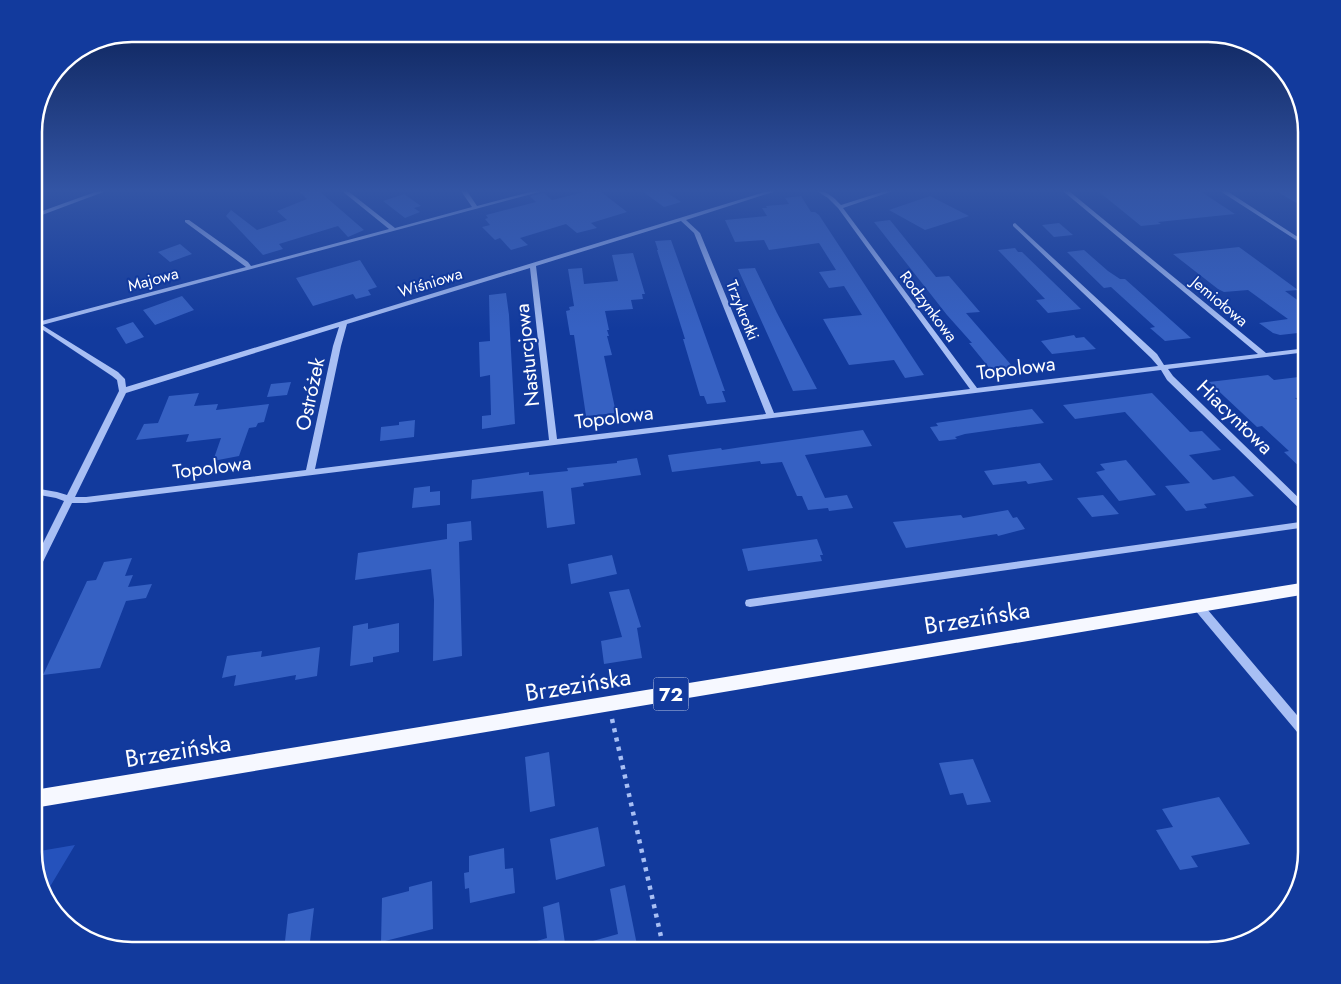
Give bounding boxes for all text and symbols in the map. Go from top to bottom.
street label: Majowa [125,262,181,297]
street label: Wiśniowa [395,262,465,303]
street label: Rodzynkowa [894,266,963,347]
street label: Jemiołowa [1185,269,1253,332]
street label: Trzykrotki [720,277,765,344]
street label: Nasturcjowa [508,302,547,408]
street label: Topolowa [975,349,1057,388]
street label: Ostróżek [289,354,332,434]
street label: Hiacyntowa [1190,373,1279,461]
street label: Topolowa [573,398,655,437]
street label: Topolowa [171,448,253,487]
street label: Brzezińska [921,592,1032,643]
street label: Brzezińska [522,659,633,710]
road number: 72 [654,678,688,711]
street label: Brzezińska [122,725,233,776]

